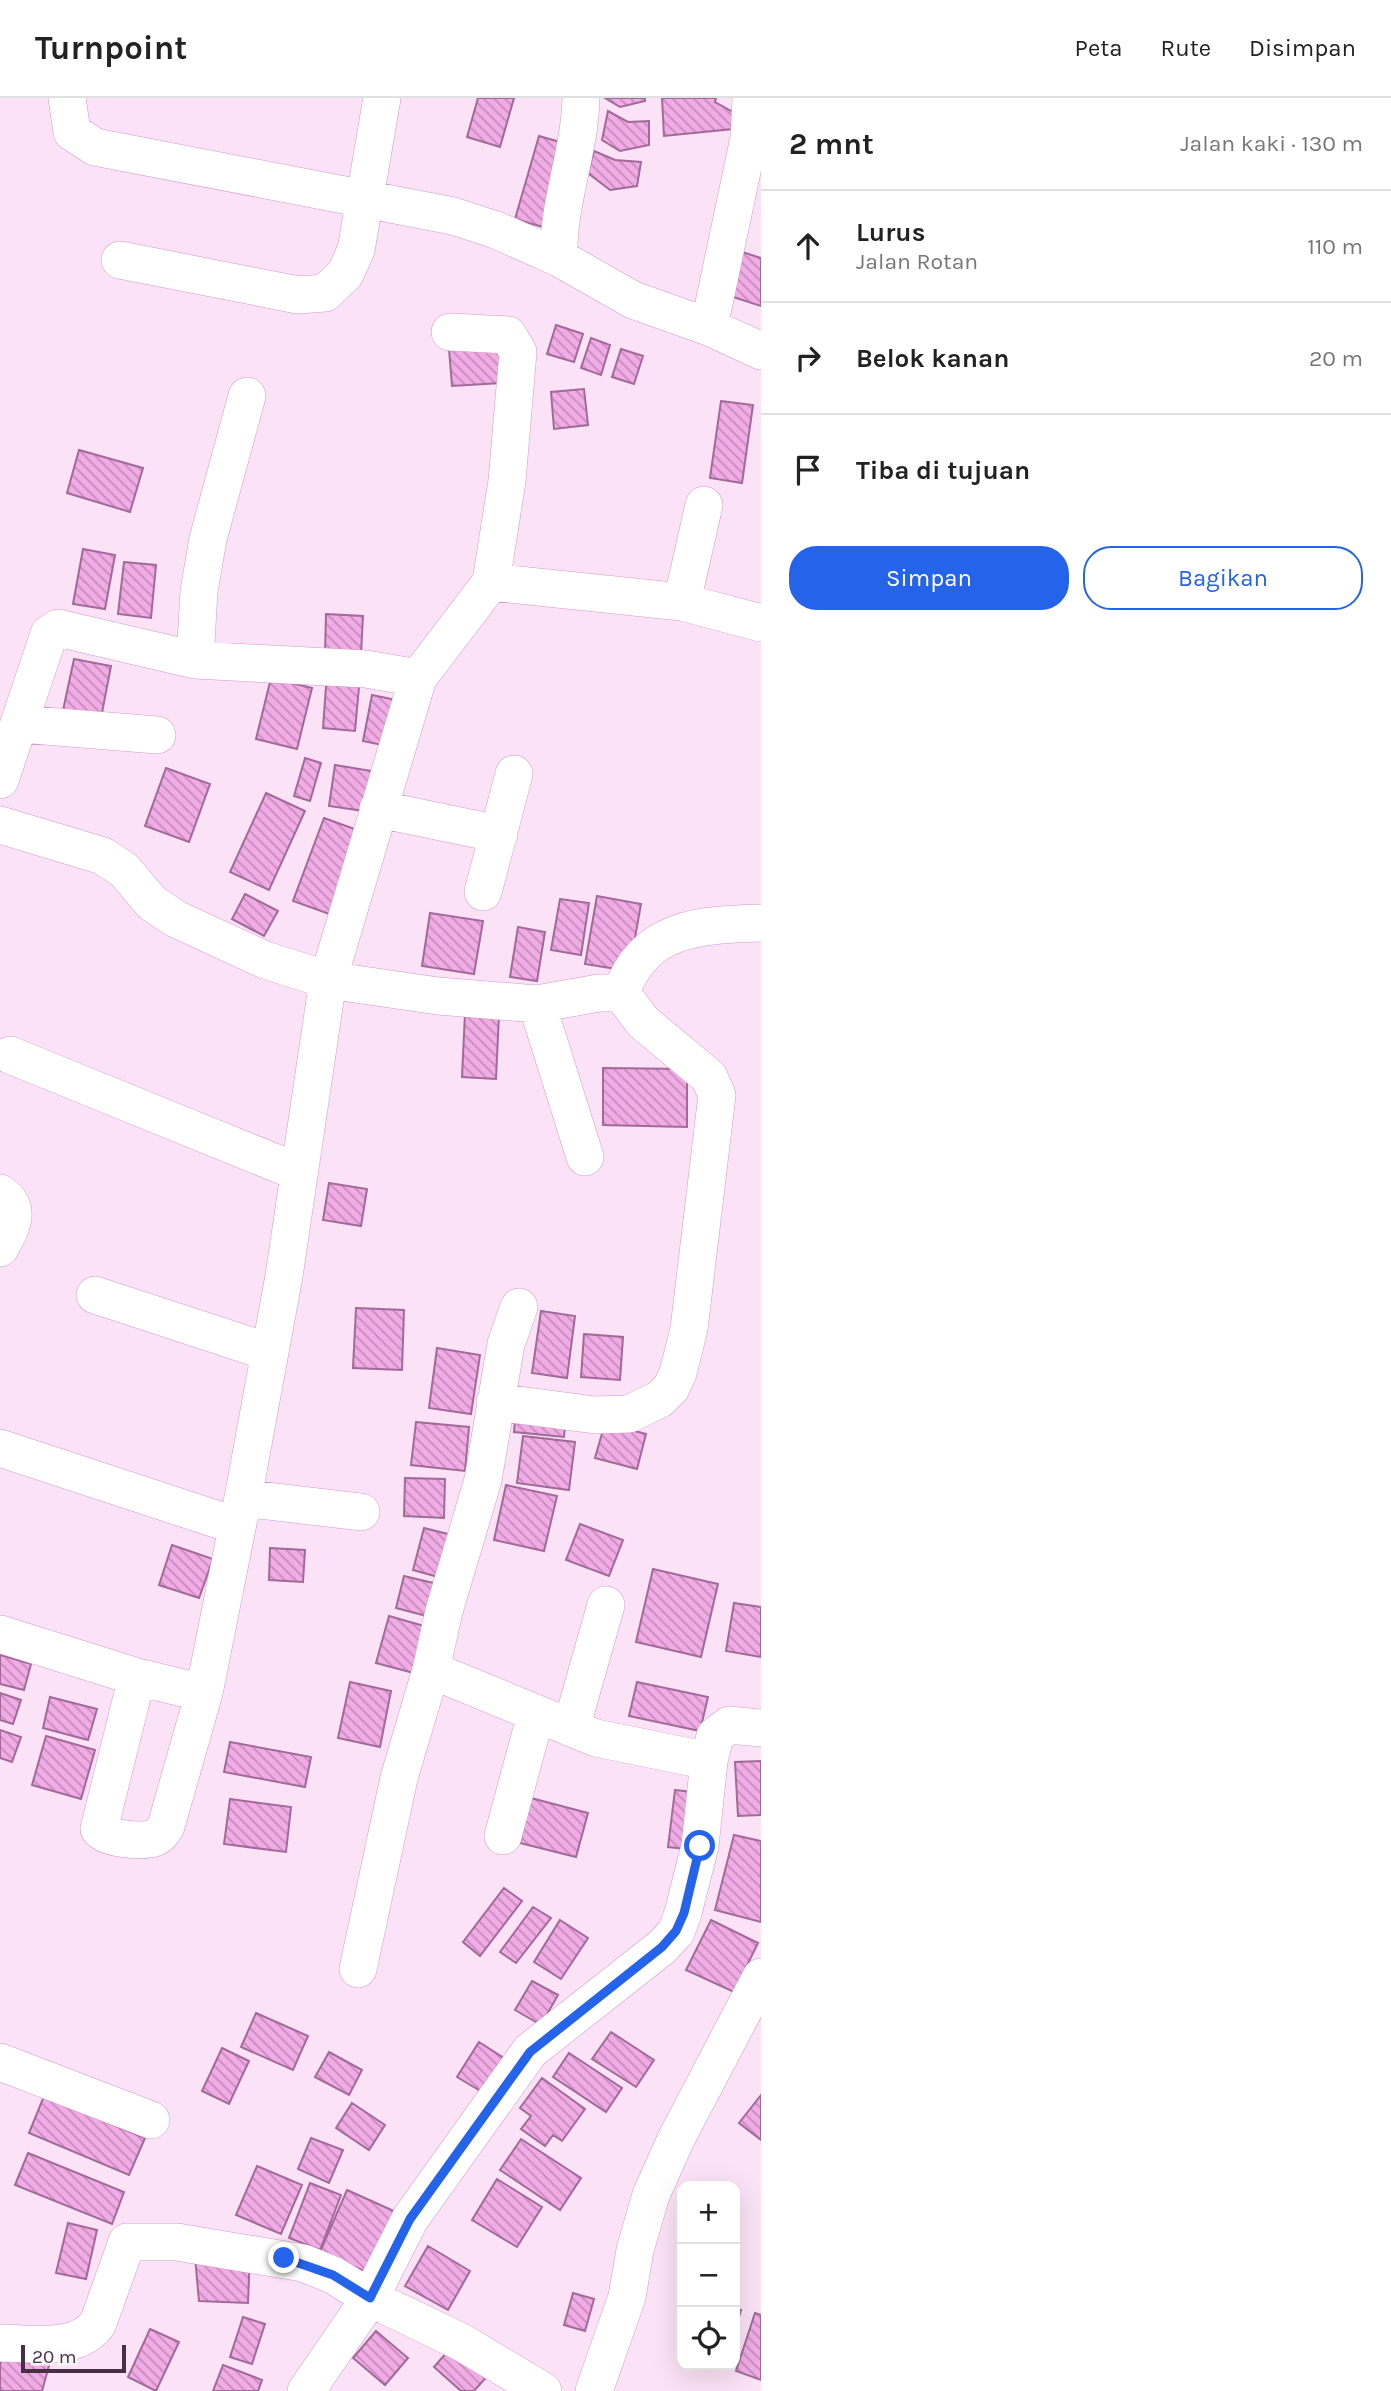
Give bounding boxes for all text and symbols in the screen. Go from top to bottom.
text: Turnpoint [35,29,187,67]
text: Peta [1075,34,1122,62]
text: Rute [1160,34,1211,62]
text: Disimpan [1249,34,1356,62]
text: 2 mnt [789,126,874,162]
text: Jalan kaki · 130 m [1180,130,1363,157]
text: Lurus [856,217,925,248]
icon: ahead [789,227,827,265]
text: 110 m [1307,233,1363,260]
text: Jalan Rotan [856,248,978,275]
icon: right [789,339,827,377]
text: Belok kanan [856,343,1009,374]
text: 20 m [1309,345,1363,372]
icon: arrive [789,451,827,489]
text: Tiba di tujuan [856,455,1030,486]
button: Simpan [789,546,1069,610]
button: Bagikan [1083,546,1363,610]
route start [684,1830,715,1861]
map controls [677,2181,740,2370]
button: + [677,2181,740,2244]
route end [268,2242,299,2273]
button: − [677,2244,740,2307]
button: locate [677,2307,740,2370]
scale bar [21,2342,126,2374]
text: 20 m [32,2346,77,2368]

